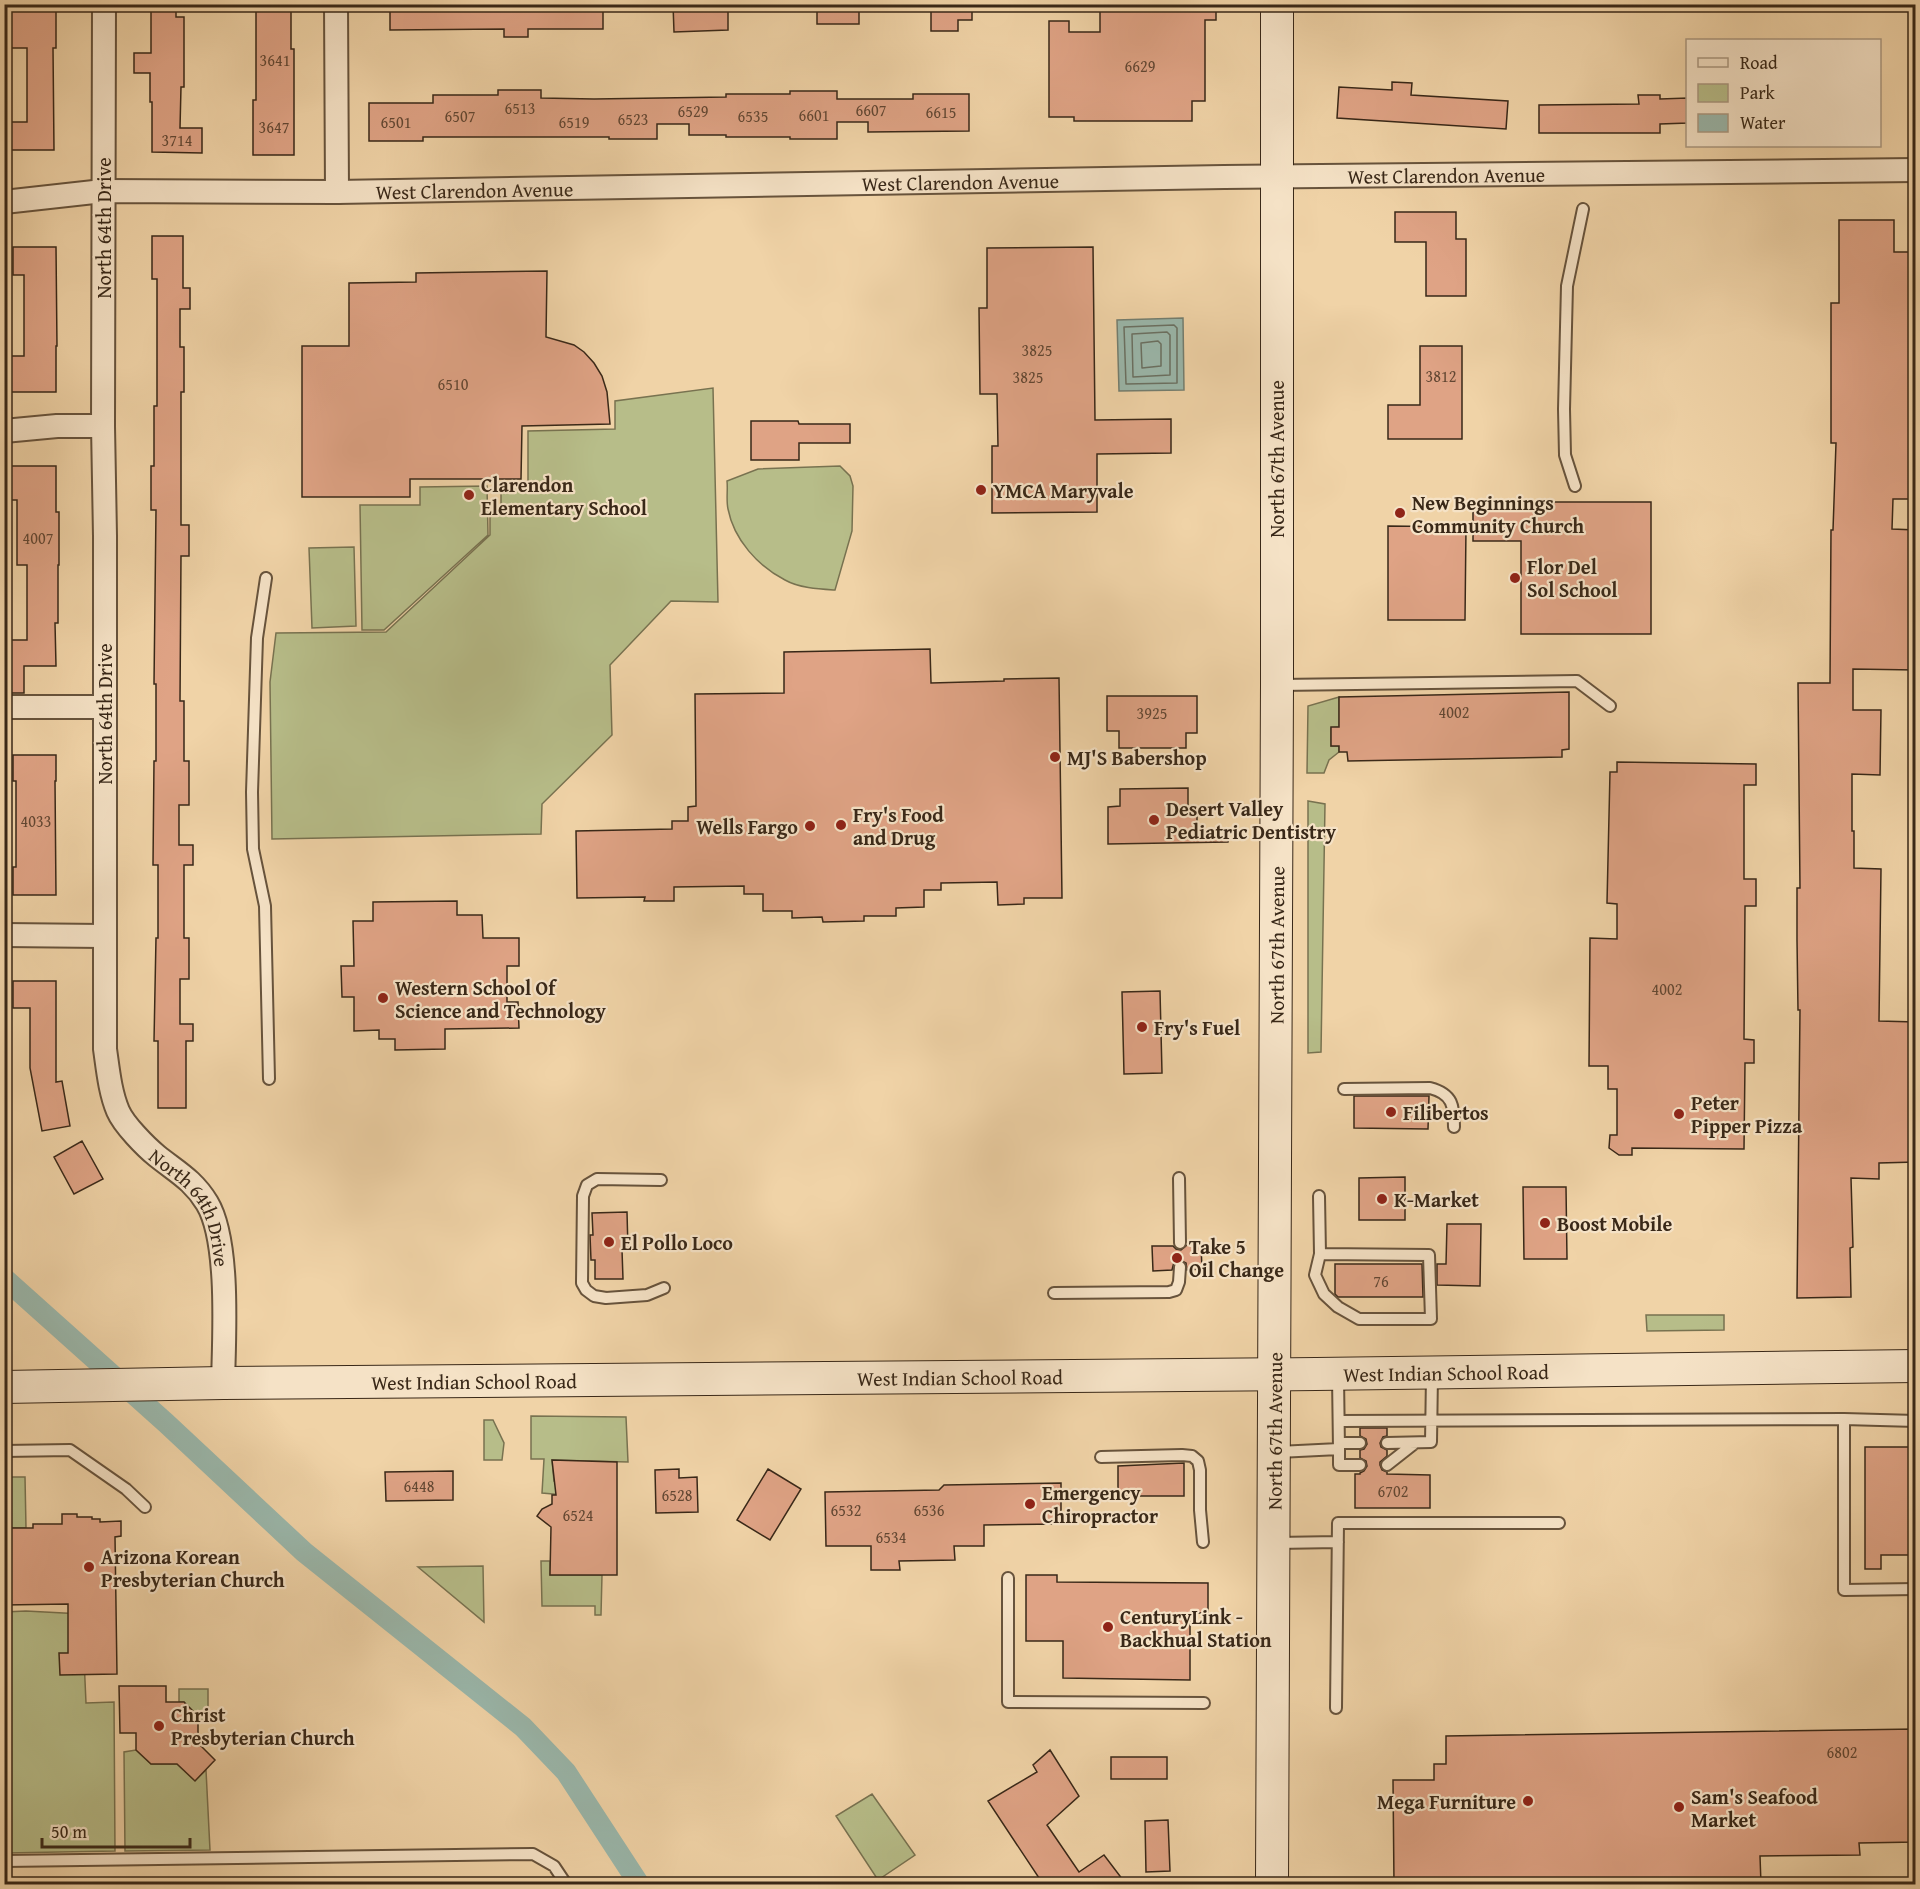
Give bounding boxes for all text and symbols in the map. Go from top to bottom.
legend [1686,39,1881,147]
house number: 3641 [260,48,290,72]
text: Road [1740,49,1778,76]
house number: 6629 [1125,54,1156,78]
text: Park [1740,79,1776,106]
house number: 6513 [505,96,535,120]
house number: 6607 [856,98,887,122]
house number: 6529 [678,99,709,123]
house number: 6615 [926,100,956,124]
house number: 6601 [799,103,829,127]
house number: 6507 [445,104,476,128]
house number: 6535 [738,104,768,128]
house number: 6523 [618,107,648,131]
text: Water [1740,109,1786,136]
house number: 6501 [381,110,411,134]
house number: 6519 [559,110,590,134]
house number: 3647 [259,115,290,139]
house number: 3714 [162,128,193,152]
street label: North 64th Drive [89,157,118,299]
street label: West Clarendon Avenue [1347,159,1545,190]
street label: West Clarendon Avenue [861,165,1059,198]
street label: West Clarendon Avenue [375,174,573,206]
house number: 3825 [1022,338,1052,362]
house number: 3812 [1426,364,1456,388]
house number: 3825 [1013,365,1043,389]
house number: 6510 [438,372,469,396]
street label: North 67th Avenue [1262,380,1291,538]
place label: Clarendon Elementary School [481,470,647,522]
place label: YMCA Maryvale [993,476,1134,505]
marker: YMCA Maryvale [974,483,988,497]
marker: Clarendon Elementary School [462,488,476,502]
place label: New Beginnings Community Church [1412,488,1584,540]
marker: New Beginnings Community Church [1393,506,1407,520]
house number: 4007 [23,526,54,550]
place label: Flor Del Sol School [1527,552,1617,604]
marker: Flor Del Sol School [1508,571,1522,585]
street label: North 64th Drive [90,643,119,785]
house number: 4002 [1439,700,1469,724]
house number: 3925 [1137,701,1167,725]
place label: MJ'S Babershop [1067,743,1207,772]
marker: MJ'S Babershop [1048,750,1062,764]
place label: Desert Valley Pediatric Dentistry [1166,794,1337,846]
place label: Fry's Food and Drug [853,800,944,852]
house number: 4033 [21,809,51,833]
place label: Wells Fargo [696,812,798,841]
marker: Desert Valley Pediatric Dentistry [1147,813,1161,827]
marker: Fry's Food and Drug [834,818,848,832]
marker: Wells Fargo [803,819,817,833]
street label: North 67th Avenue [1261,866,1291,1024]
place label: Western School Of Science and Technology [395,973,606,1025]
house number: 4002 [1652,977,1682,1001]
marker: Western School Of Science and Technology [376,991,390,1005]
place label: Fry's Fuel [1154,1013,1240,1042]
marker: Fry's Fuel [1135,1020,1149,1034]
place label: Peter Pipper Pizza [1691,1088,1803,1140]
place label: Filibertos [1403,1098,1489,1127]
marker: Filibertos [1384,1105,1398,1119]
marker: Peter Pipper Pizza [1672,1107,1686,1121]
street label: North 64th Drive [143,1141,237,1268]
place label: K-Market [1394,1185,1479,1214]
marker: K-Market [1375,1192,1389,1206]
place label: Boost Mobile [1557,1209,1672,1238]
marker: Boost Mobile [1538,1216,1552,1230]
place label: El Pollo Loco [621,1228,733,1257]
place label: Take 5 Oil Change [1189,1232,1284,1284]
marker: El Pollo Loco [602,1235,616,1249]
marker: Take 5 Oil Change [1170,1251,1184,1265]
house number: 76 [1373,1269,1389,1293]
street label: North 67th Avenue [1259,1352,1289,1510]
street label: West Indian School Road [1343,1356,1549,1388]
street label: West Indian School Road [857,1362,1063,1392]
street label: West Indian School Road [371,1366,577,1396]
house number: 6448 [404,1474,435,1498]
place label: Emergency Chiropractor [1042,1478,1158,1530]
house number: 6702 [1378,1479,1408,1503]
house number: 6528 [662,1483,693,1507]
marker: Emergency Chiropractor [1023,1497,1037,1511]
house number: 6532 [831,1498,861,1522]
house number: 6536 [914,1498,945,1522]
house number: 6524 [563,1503,594,1527]
house number: 6534 [876,1525,907,1549]
place label: Arizona Korean Presbyterian Church [101,1542,285,1594]
marker: Arizona Korean Presbyterian Church [82,1560,96,1574]
place label: CenturyLink - Backhual Station [1120,1602,1272,1654]
marker: CenturyLink - Backhual Station [1101,1620,1115,1634]
place label: Christ Presbyterian Church [171,1700,355,1752]
marker: Christ Presbyterian Church [152,1719,166,1733]
house number: 6802 [1827,1740,1857,1764]
place label: Sam's Seafood Market [1691,1782,1818,1834]
place label: Mega Furniture [1377,1787,1516,1816]
marker: Mega Furniture [1521,1794,1535,1808]
marker: Sam's Seafood Market [1672,1800,1686,1814]
scale bar [42,1811,190,1849]
text: 50 m [51,1818,87,1845]

